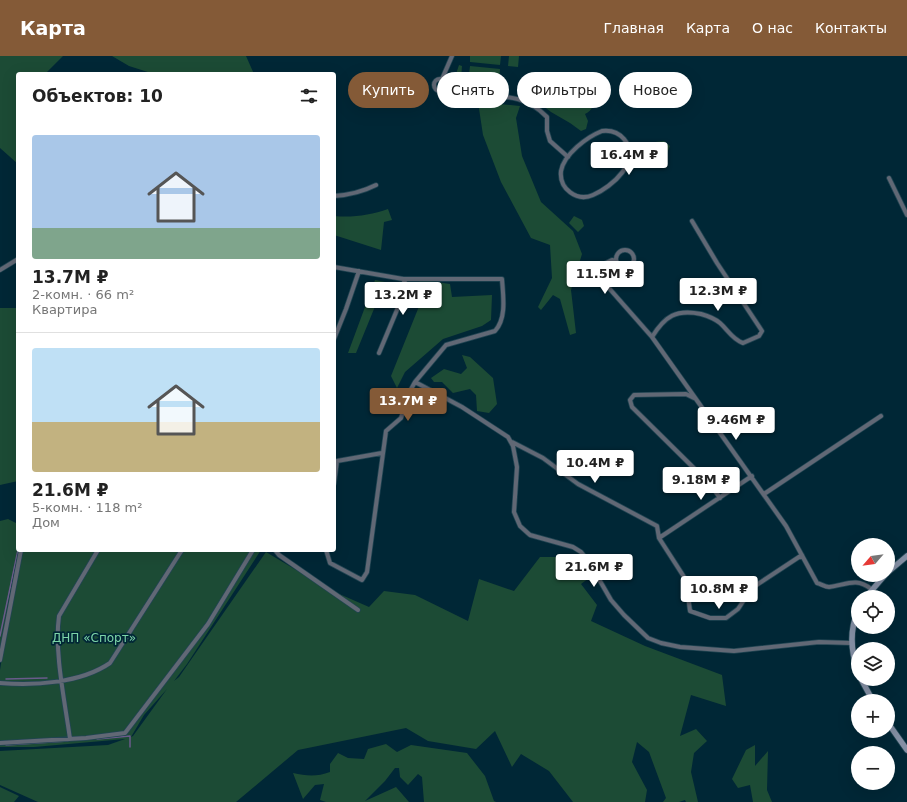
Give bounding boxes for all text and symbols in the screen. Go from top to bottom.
text: Карта [20,17,86,39]
text: Главная [603,20,664,36]
text: Карта [686,20,730,36]
text: О нас [752,20,793,36]
text: Контакты [815,20,887,36]
chip: Купить [348,72,429,108]
chip: Снять [437,72,509,108]
chip: Фильтры [517,72,611,108]
chip: Новое [619,72,692,108]
icon: filters [298,85,320,107]
text: Объектов: 10 [32,86,163,106]
pin: 16.4M ₽ [592,142,666,176]
text: 16.4M ₽ [600,147,658,162]
icon: home [140,161,212,233]
pin: 11.5M ₽ [568,261,642,295]
text: 11.5M ₽ [576,266,634,281]
text: 13.7M ₽ [32,267,109,287]
pin: 12.3M ₽ [681,278,755,312]
pin: 13.2M ₽ [366,282,440,316]
text: 12.3M ₽ [689,283,747,298]
text: 2-комн. · 66 m² [32,287,134,302]
text: 13.2M ₽ [374,287,432,302]
text: Квартира [32,302,97,317]
icon: home [140,374,212,446]
pin: 13.7M ₽ [371,388,445,422]
text: 13.7M ₽ [379,393,437,408]
pin: 9.46M ₽ [699,407,773,441]
text: 9.46M ₽ [707,412,765,427]
pin: 10.4M ₽ [558,450,632,484]
text: 10.4M ₽ [566,455,624,470]
pin: 9.18M ₽ [664,467,738,501]
text: 9.18M ₽ [672,472,730,487]
text: 21.6M ₽ [32,480,109,500]
text: 5-комн. · 118 m² [32,500,142,515]
text: Дом [32,515,60,530]
north arrow [851,538,895,582]
map controls [851,538,895,790]
pin: 21.6M ₽ [557,554,631,588]
text: 21.6M ₽ [565,559,623,574]
pin: 10.8M ₽ [682,576,756,610]
text: 10.8M ₽ [690,581,748,596]
button: locate [851,590,895,634]
park label: ДНП «Спорт» [52,631,136,645]
button: layers [851,642,895,686]
button: + [851,694,895,738]
button: − [851,746,895,790]

